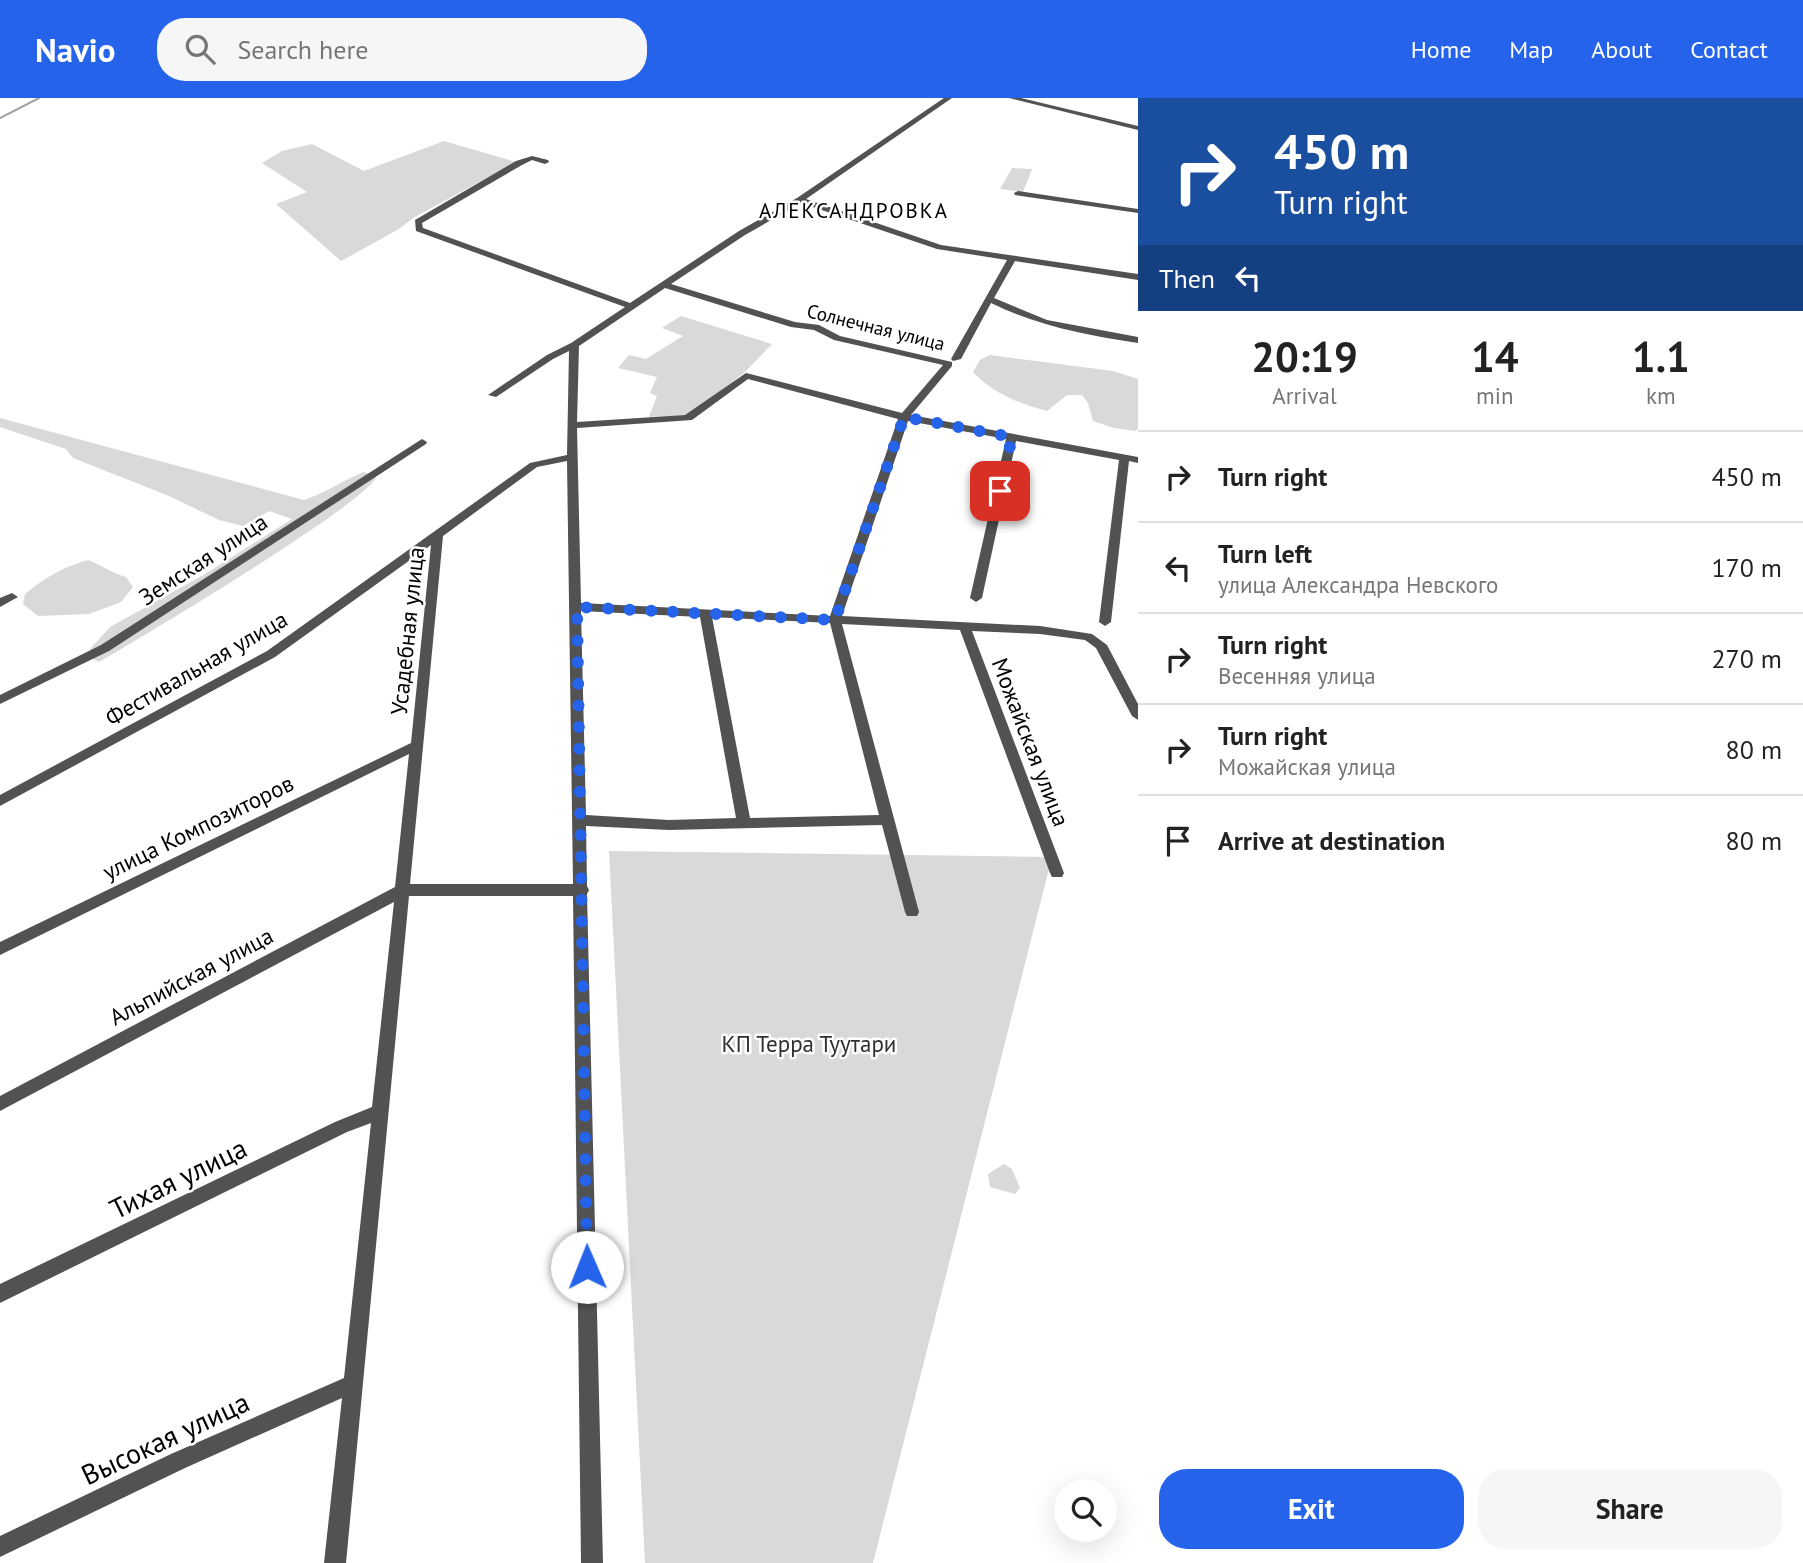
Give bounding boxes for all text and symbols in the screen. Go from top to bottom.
search box [157,18,647,81]
text: Navio [35,28,115,71]
icon: search [181,30,219,68]
text: Search here [237,33,369,66]
text: Home [1411,34,1471,65]
text: Map [1509,34,1553,65]
text: About [1591,34,1652,65]
text: Contact [1690,34,1768,65]
text: 450 m [1274,119,1409,183]
icon: right [1159,126,1250,217]
text: Turn right [1274,181,1408,223]
district label: АЛЕКСАНДРОВКА [759,197,949,224]
icon: left [1229,259,1267,297]
text: Then [1159,262,1215,295]
street label: Солнечная улица [805,298,947,356]
text: 20:19 [1251,329,1358,384]
text: 14 [1471,329,1519,384]
text: 1.1 [1632,329,1690,384]
text: Arrival [1272,381,1337,410]
text: min [1476,381,1514,410]
text: km [1646,381,1676,410]
icon: right [1159,458,1197,496]
text: Turn right [1218,460,1327,493]
text: 450 m [1711,460,1782,493]
pin [970,461,1030,521]
icon: arrive [981,472,1019,510]
street label: Земская улица [133,507,273,611]
text: Turn left [1218,537,1312,570]
street label: Усадебная улица [384,546,430,716]
icon: left [1159,549,1197,587]
text: 170 m [1711,551,1782,584]
text: улица Александра Невского [1218,570,1498,599]
street label: Фестивальная улица [100,604,292,732]
text: Turn right [1218,628,1327,661]
icon: right [1159,640,1197,678]
text: 270 m [1711,642,1782,675]
street label: Можайская улица [986,654,1076,830]
text: Весенняя улица [1218,661,1376,690]
text: Turn right [1218,719,1327,752]
icon: right [1159,731,1197,769]
text: 80 m [1726,733,1782,766]
text: Можайская улица [1218,752,1396,781]
street label: улица Композиторов [98,768,298,886]
icon: arrive [1159,822,1197,860]
text: Arrive at destination [1218,824,1445,857]
text: 80 m [1726,824,1782,857]
street label: Альпийская улица [104,921,278,1031]
park label: КП Терра Туутари [722,1029,896,1058]
street label: Тихая улица [103,1129,253,1227]
position arrow [550,1230,624,1304]
street label: Высокая улица [75,1383,255,1493]
button: Exit [1159,1469,1464,1549]
button: Share [1478,1469,1782,1549]
map controls [1054,1479,1117,1542]
button: search [1054,1479,1117,1542]

